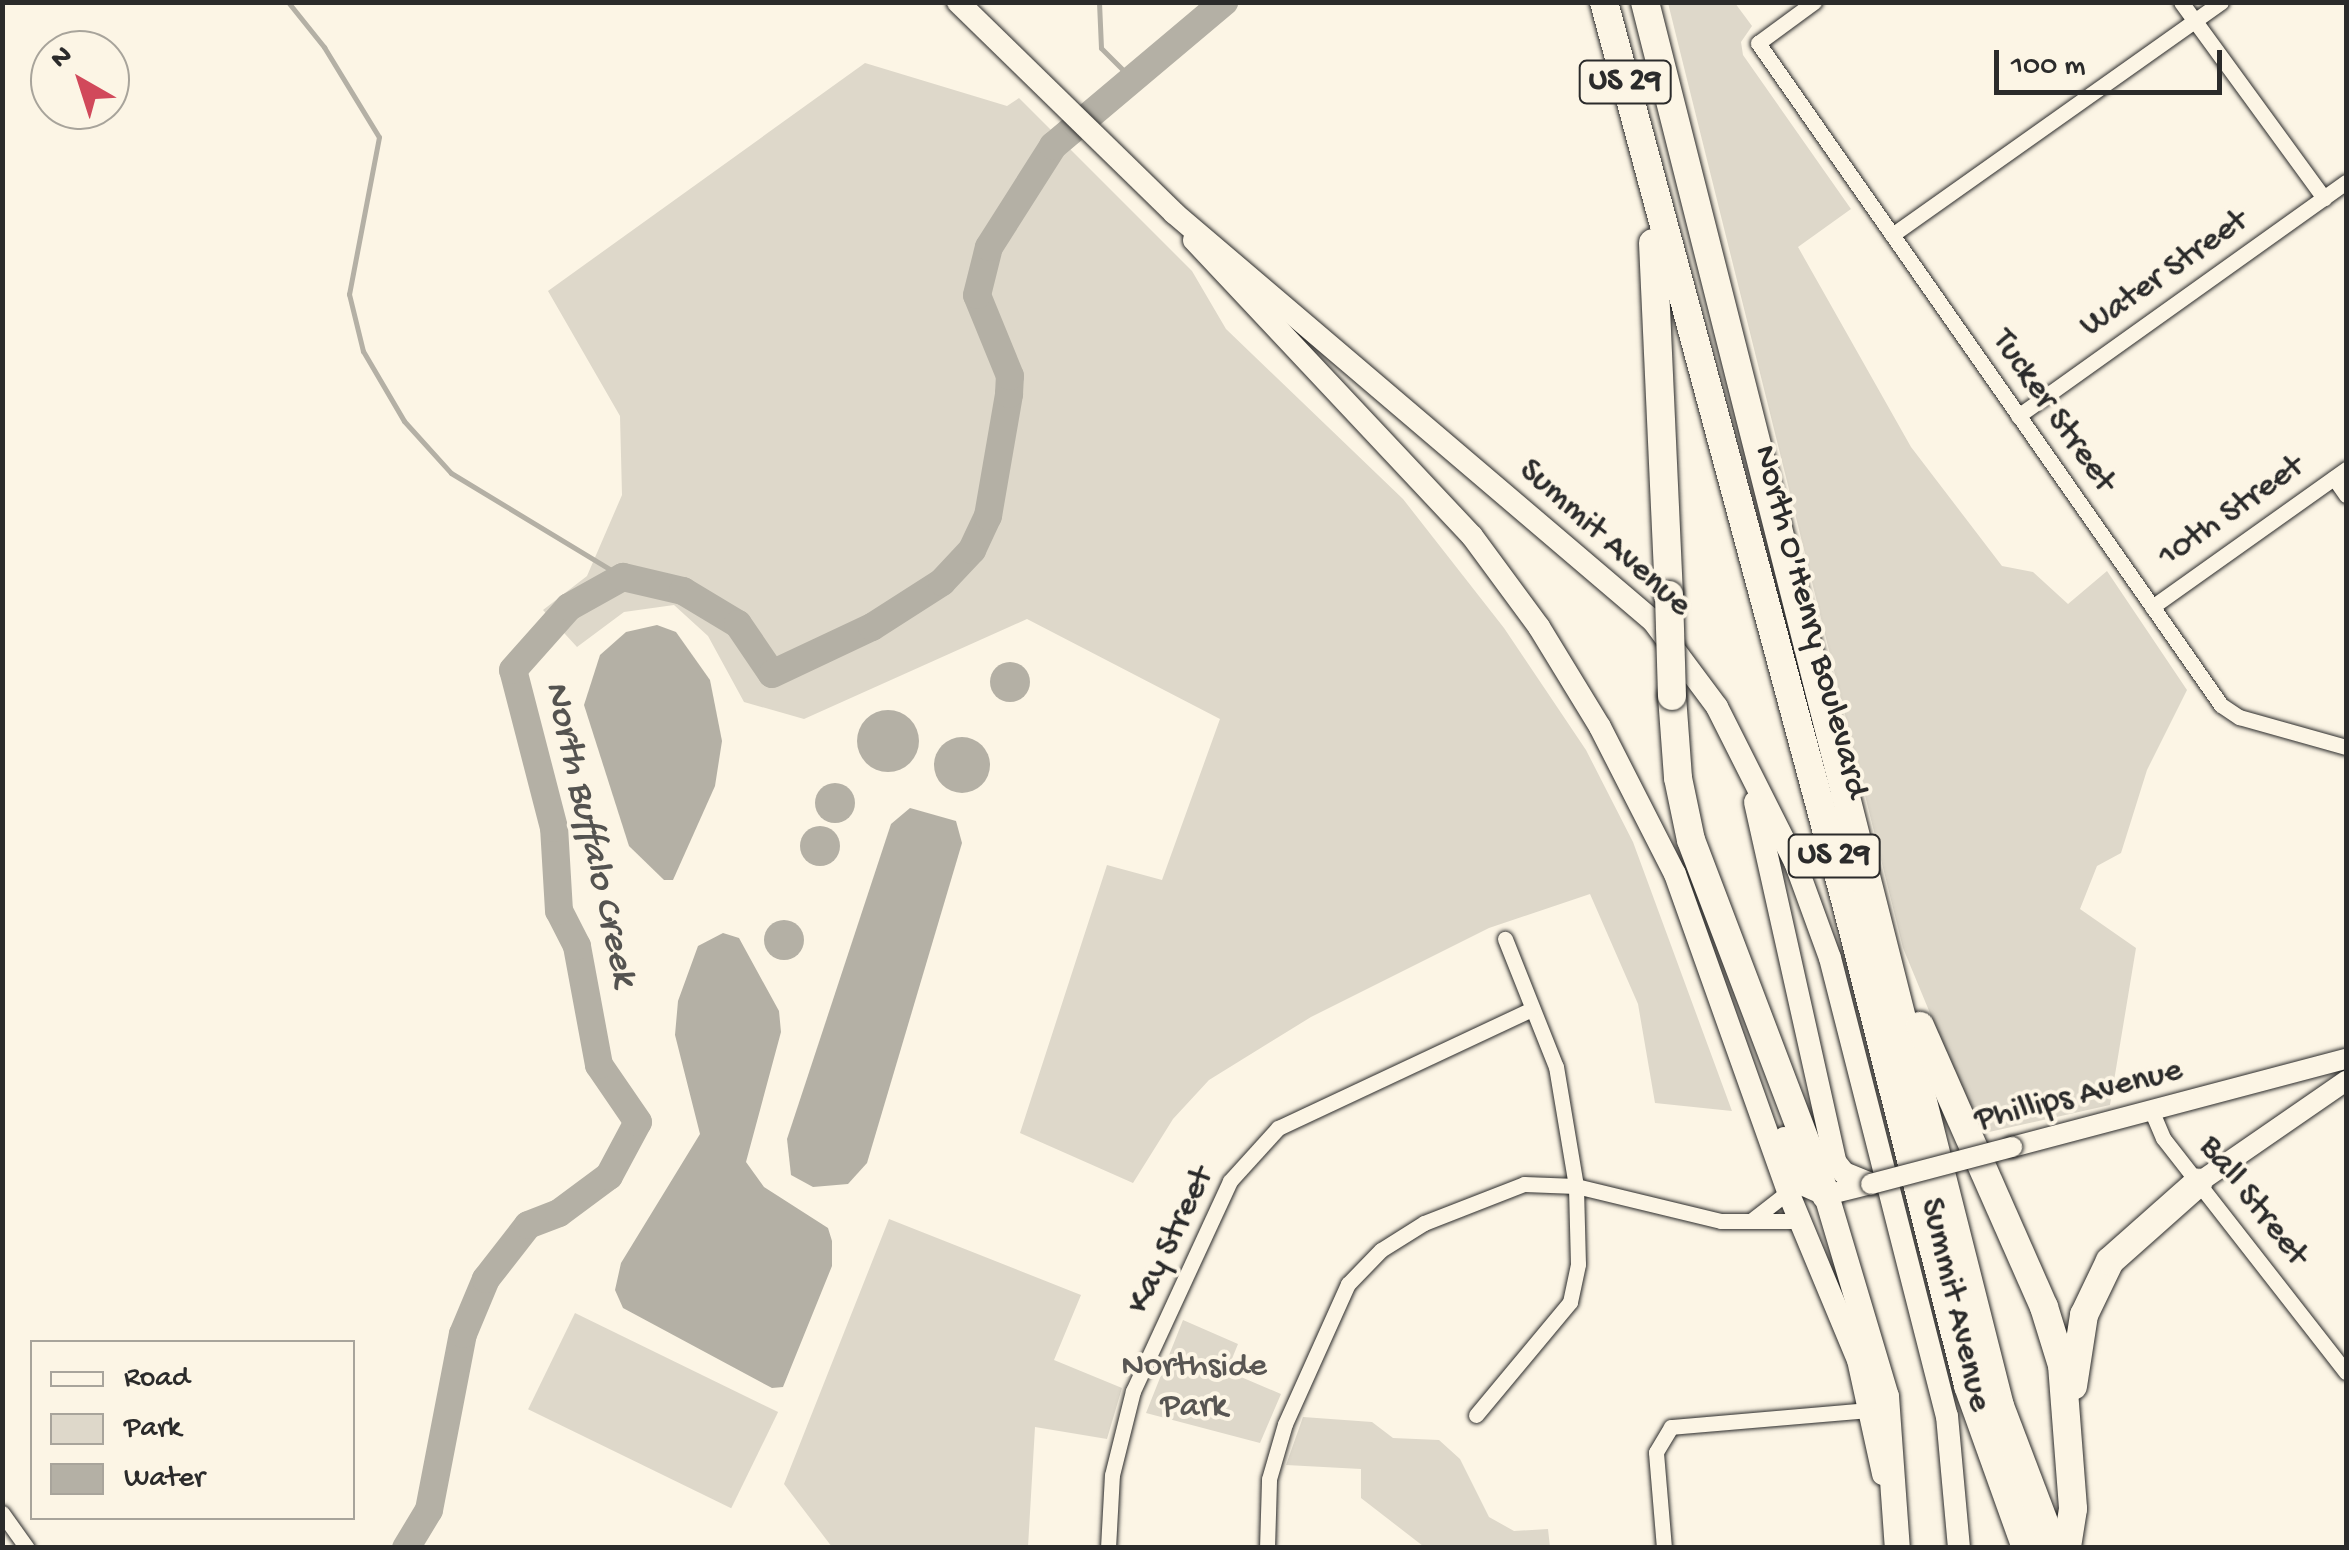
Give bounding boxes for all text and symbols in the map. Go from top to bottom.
north arrow [30,30,130,130]
scale bar [1999,30,2226,92]
text: N [45,39,80,76]
text: 100 m [2011,50,2086,85]
road number: US 29 [1578,55,1672,109]
street label: Water Street [2073,202,2257,348]
street label: Tucker Street [1980,322,2124,502]
street label: North O'Henry Boulevard [1742,441,1876,803]
street label: 10th Street [2151,447,2313,579]
street label: Summit Avenue [1509,451,1699,627]
water label: North Buffalo Creek [531,677,645,991]
road number: US 29 [1786,829,1882,883]
street label: Phillips Avenue [1971,1051,2187,1143]
street label: Ball Street [2188,1128,2316,1276]
street label: Kay Street [1119,1161,1225,1321]
street label: Summit Avenue [1909,1194,1999,1416]
legend [30,1340,355,1520]
park label: Northside Park [1121,1347,1267,1429]
text: Road [124,1362,190,1397]
text: Park [124,1412,181,1447]
text: Water [124,1462,205,1497]

